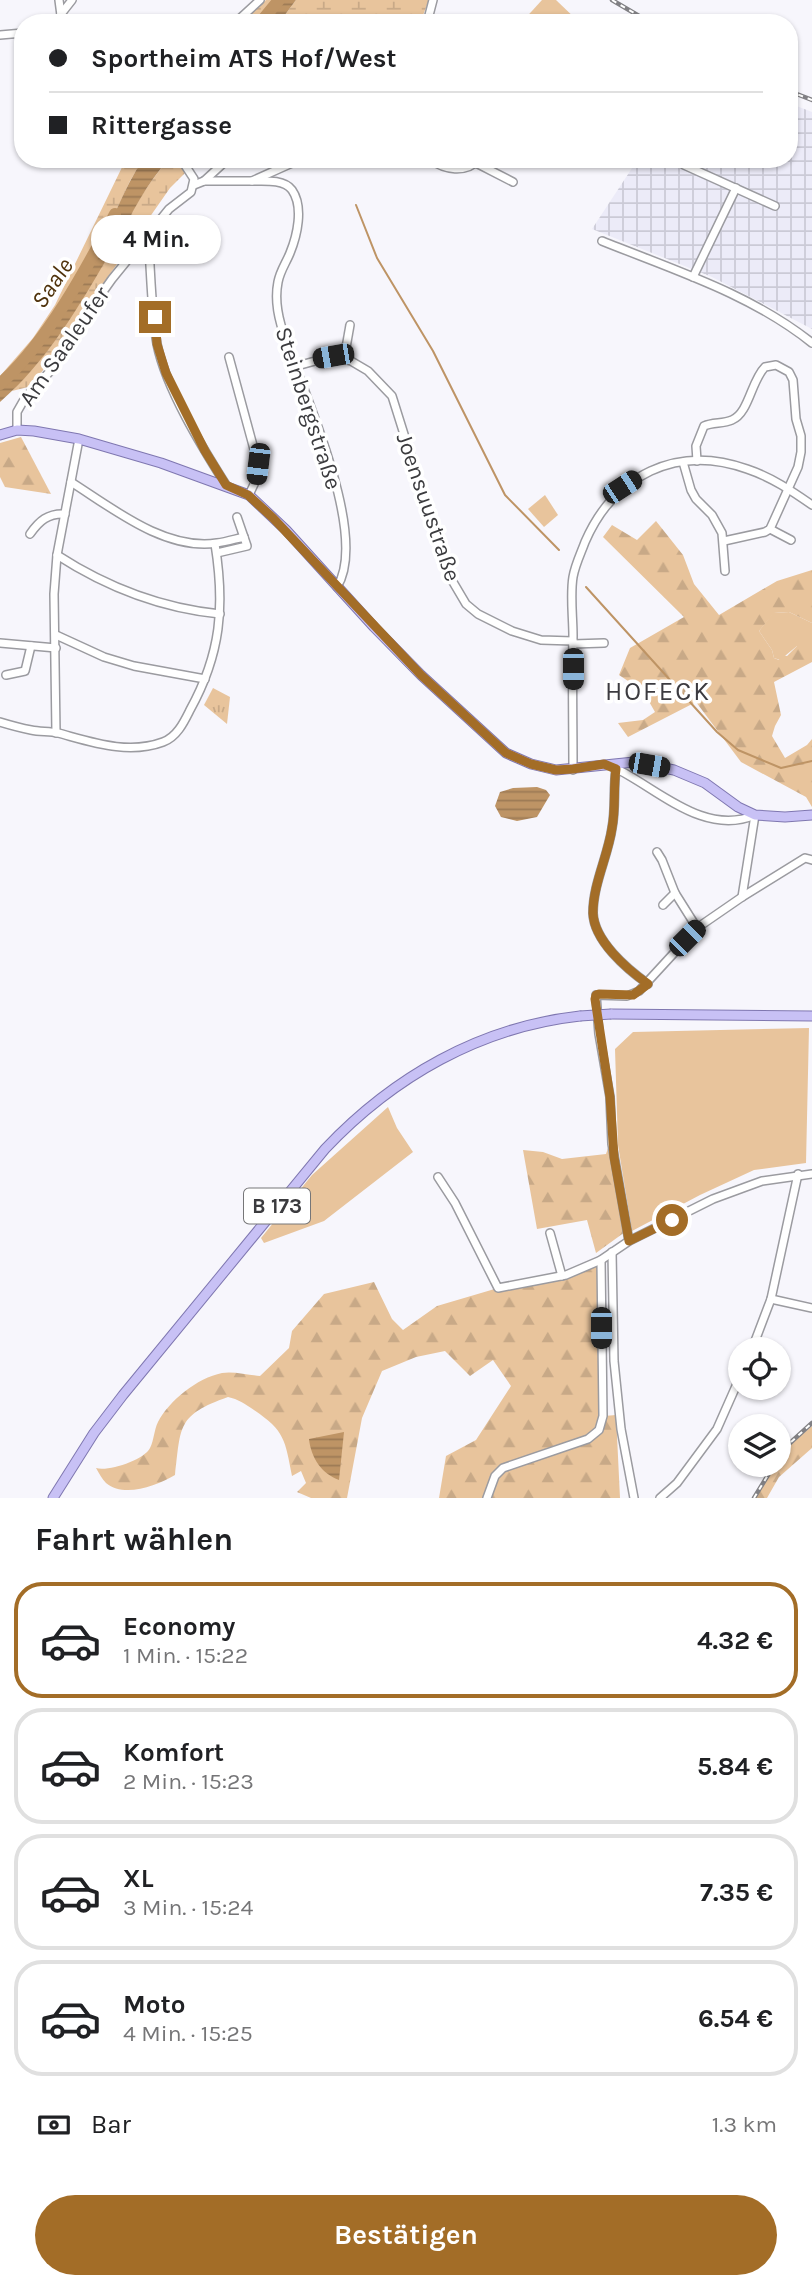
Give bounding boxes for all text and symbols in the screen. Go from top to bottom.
text: Sportheim ATS Hof/West [91,43,397,74]
text: Rittergasse [91,110,232,141]
callout: 4 Min. [90,216,220,264]
text: 4 Min. [123,226,189,253]
water label: Saale [25,253,79,313]
street label: Am Saaleufer [13,281,116,411]
route end [139,301,171,333]
street label: Steinbergstraße [270,324,347,493]
car [311,342,356,370]
street label: Joensuustraße [391,429,467,585]
car [246,442,271,486]
car [599,467,646,507]
car [563,648,584,690]
district label: HOFECK [605,676,711,707]
car [627,751,672,779]
car [665,916,710,960]
road number: B 173 [244,1188,310,1224]
route start [656,1204,688,1236]
car [591,1307,612,1349]
map controls [728,1337,791,1477]
button: locate [728,1337,791,1400]
button: layers [728,1414,791,1477]
text: Fahrt wählen [35,1521,233,1558]
icon: car [39,1609,102,1672]
text: Economy [123,1611,235,1642]
text: 4.32 € [697,1625,773,1656]
text: 1 Min. · 15:22 [123,1642,248,1669]
icon: car [39,1735,102,1798]
text: Komfort [123,1737,224,1768]
text: 5.84 € [697,1751,773,1782]
text: 2 Min. · 15:23 [123,1768,254,1795]
icon: car [39,1861,102,1924]
text: XL [123,1863,154,1894]
text: 7.35 € [700,1877,773,1908]
text: 3 Min. · 15:24 [123,1894,253,1921]
icon: car [39,1987,102,2050]
text: Moto [123,1989,185,2020]
text: 6.54 € [698,2003,773,2034]
text: 4 Min. · 15:25 [123,2020,253,2047]
icon: cash [35,2106,73,2144]
text: Bar [91,2109,131,2140]
text: 1.3 km [712,2111,777,2138]
button: Bestätigen [35,2195,777,2275]

